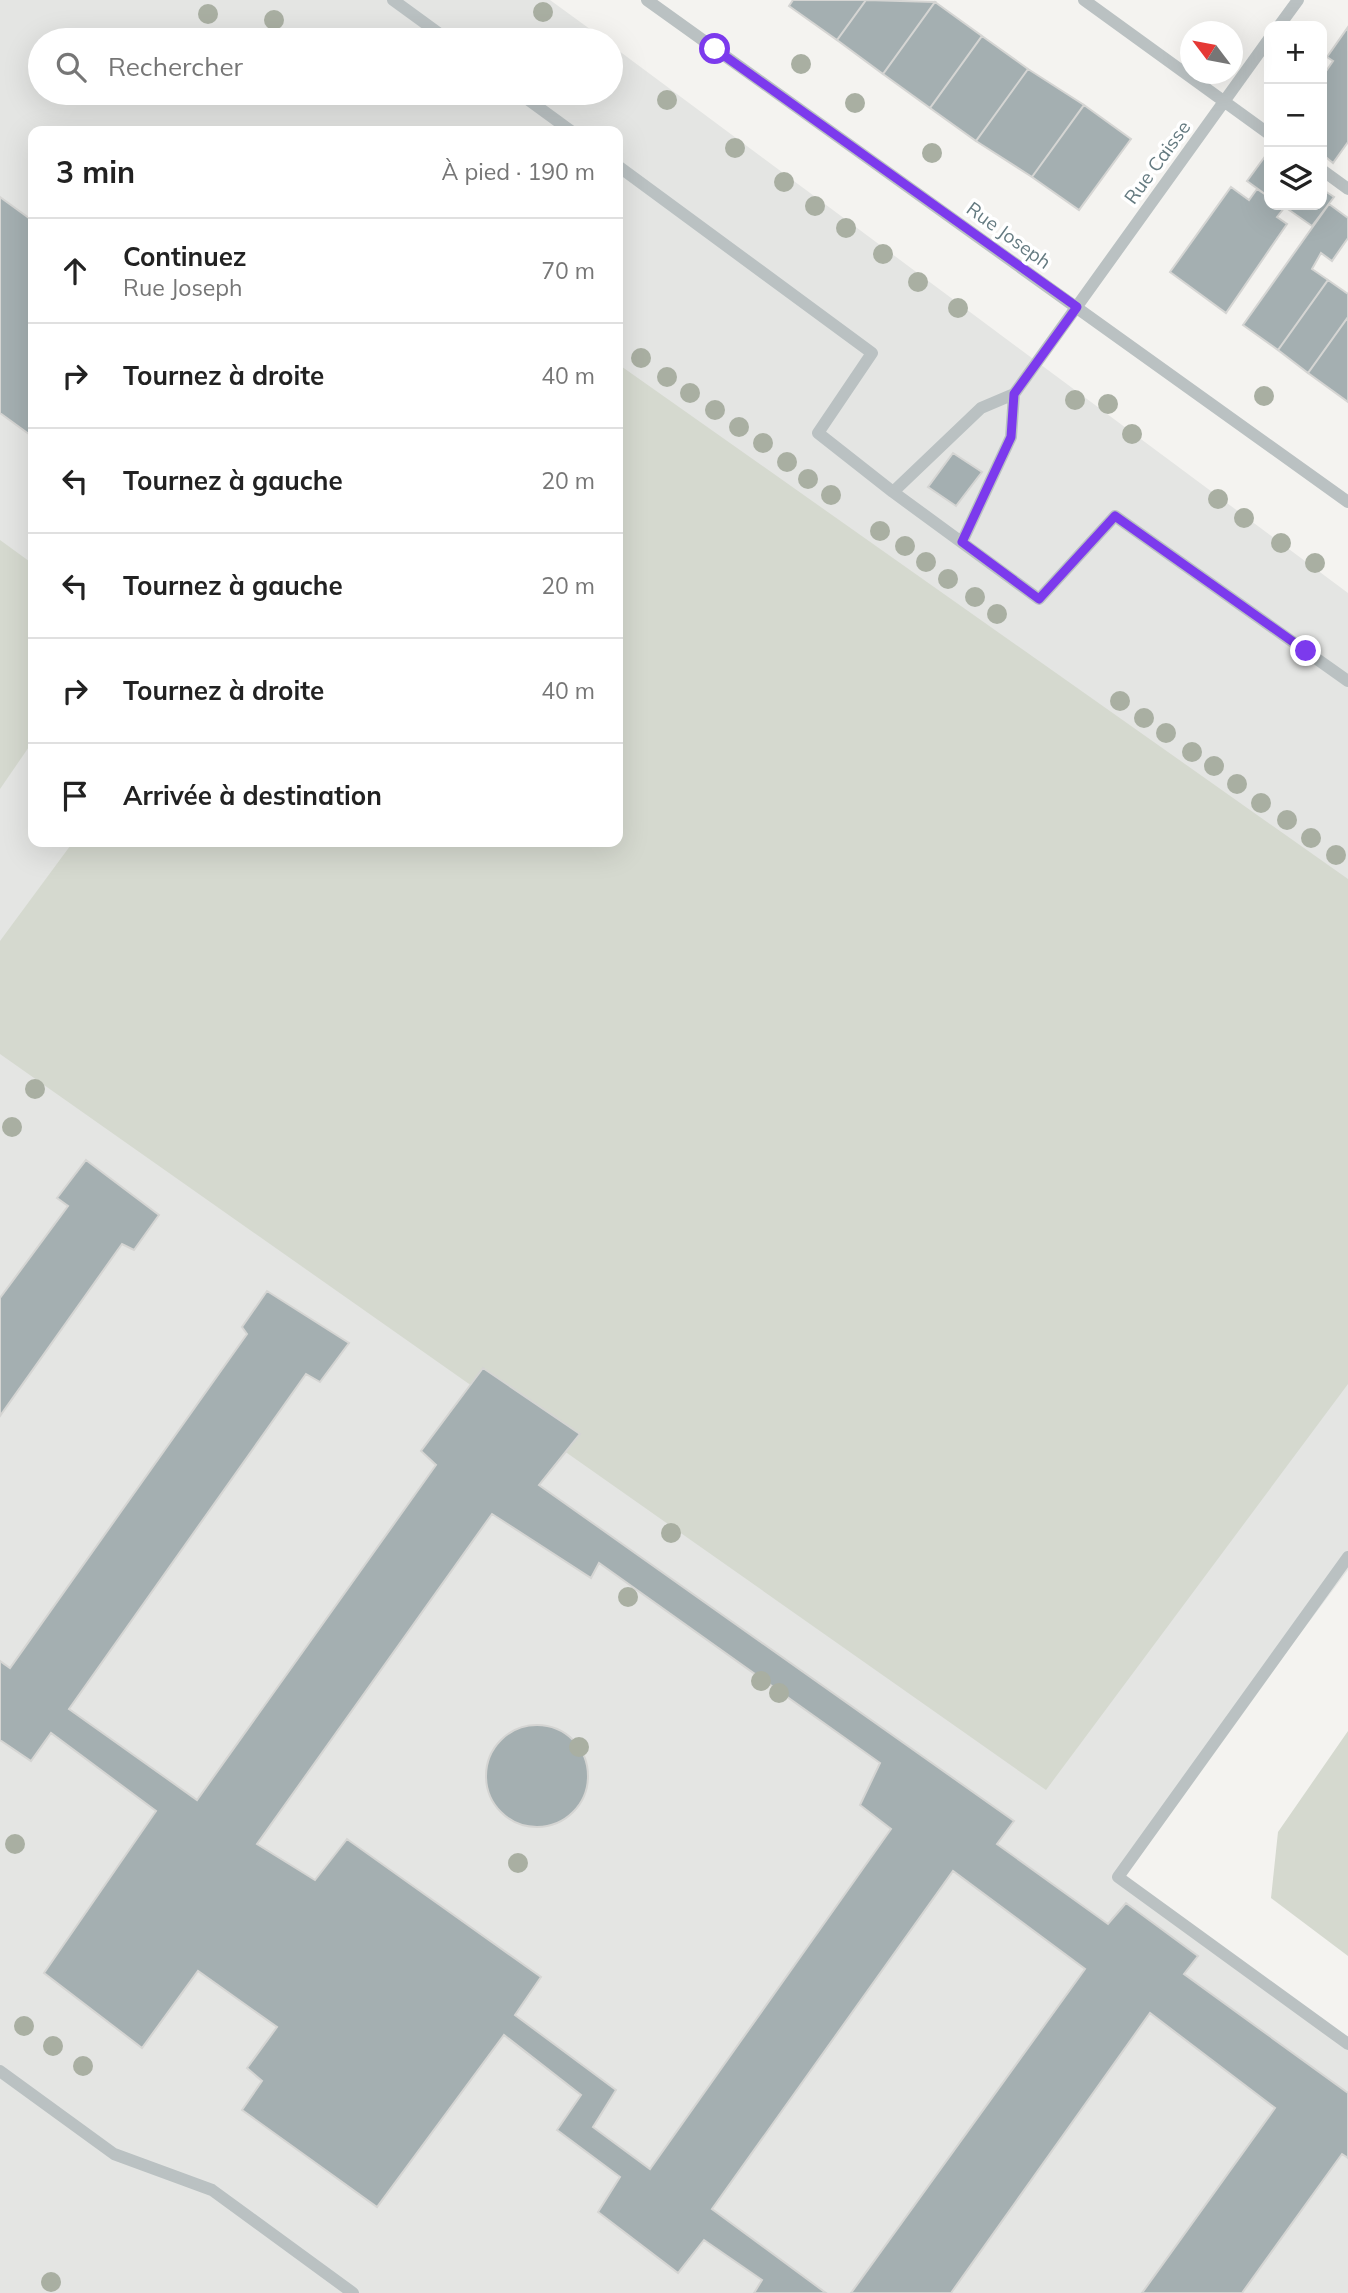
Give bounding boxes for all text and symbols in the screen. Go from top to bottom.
north arrow [1180,21,1243,84]
map controls [1264,21,1327,210]
button: + [1264,21,1327,84]
search box [28,28,623,105]
route start [699,33,730,64]
icon: search [52,48,90,86]
text: Rechercher [108,50,243,83]
button: − [1264,84,1327,147]
street label: Rue Caisse [1119,116,1195,208]
button: layers [1264,147,1327,210]
text: 3 min [56,153,135,191]
text: À pied · 190 m [442,157,595,186]
street label: Rue Joseph [962,196,1056,274]
text: Continuez [123,240,247,273]
icon: ahead [56,252,94,290]
text: 70 m [541,256,595,285]
text: Rue Joseph [123,273,243,302]
icon: right [56,357,94,395]
text: Tournez à droite [123,359,324,392]
text: 40 m [541,361,595,390]
icon: left [56,462,94,500]
text: Tournez à gauche [123,464,343,497]
text: 20 m [541,466,595,495]
icon: left [56,567,94,605]
text: Tournez à gauche [123,569,343,602]
text: 20 m [541,571,595,600]
route end [1290,635,1321,666]
icon: right [56,672,94,710]
text: Tournez à droite [123,674,324,707]
text: 40 m [541,676,595,705]
icon: arrive [56,777,94,815]
text: Arrivée à destination [123,779,382,812]

